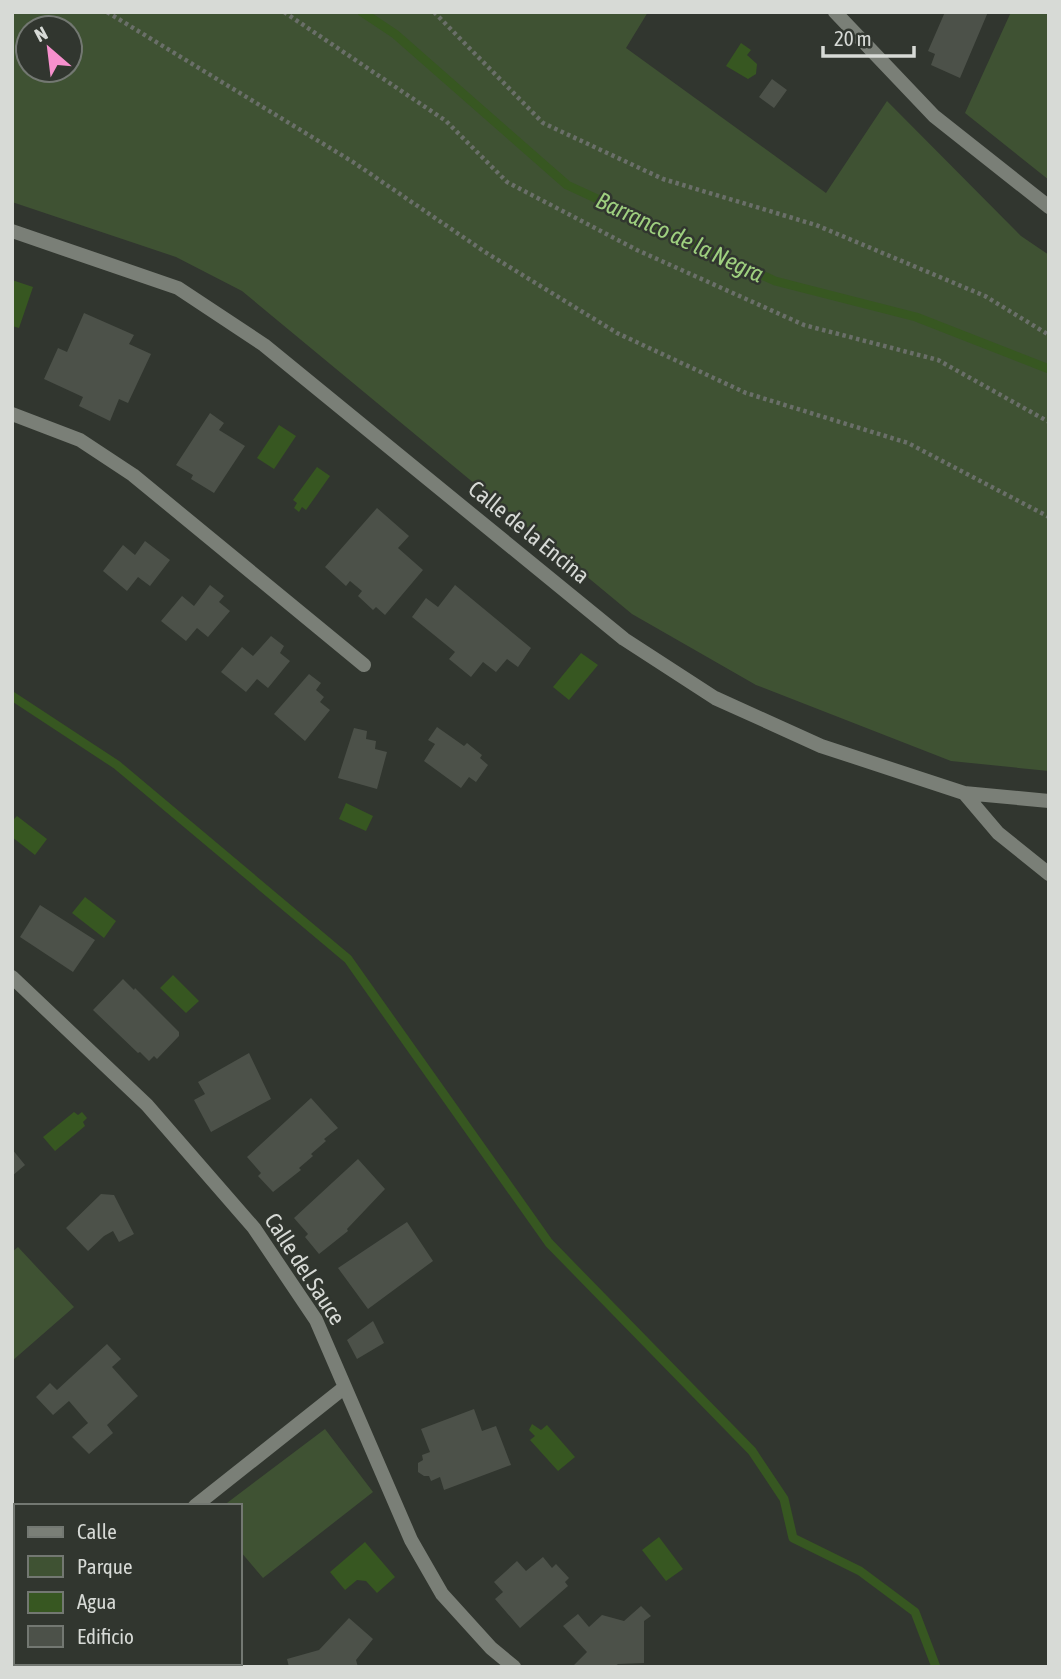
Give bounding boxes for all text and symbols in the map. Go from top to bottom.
north arrow [14,14,84,84]
scale bar [823,14,914,58]
text: N [31,22,51,46]
text: 20 m [834,26,872,50]
water label: Barranco de la Negra [592,186,768,288]
street label: Calle de la Encina [463,475,595,589]
street label: Calle del Sauce [259,1208,351,1330]
legend [14,1504,242,1665]
text: Calle [77,1519,117,1543]
text: Parque [77,1554,132,1578]
text: Agua [77,1589,116,1613]
text: Edificio [77,1624,134,1648]

